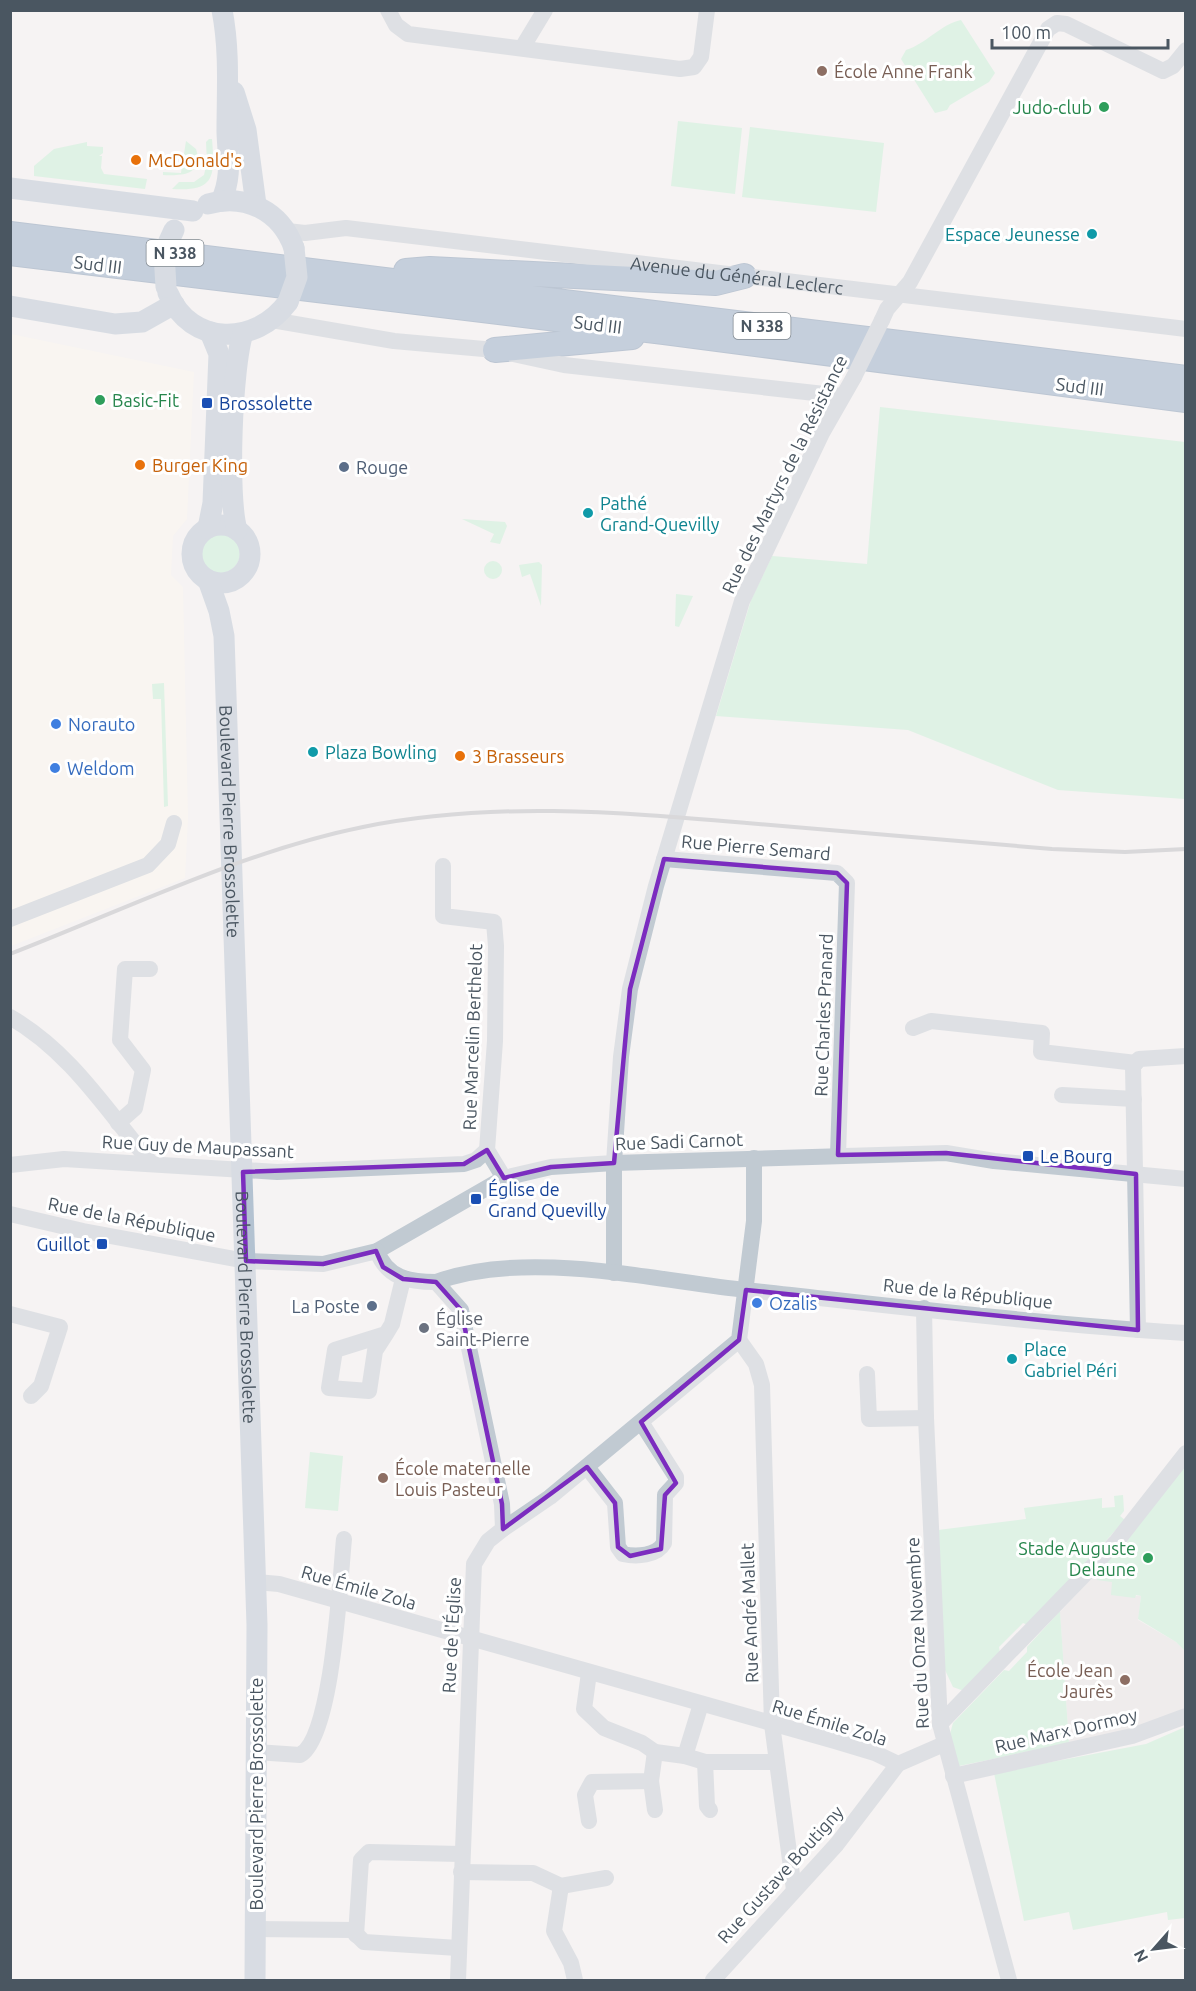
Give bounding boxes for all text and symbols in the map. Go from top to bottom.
scale bar [992,12,1168,50]
text: 100 m [1001,22,1051,42]
place label: École Anne Frank [834,60,973,81]
marker: École Anne Frank [815,64,829,78]
place label: Judo-club [1013,97,1092,117]
marker: Judo-club [1097,100,1111,114]
place label: McDonald's [148,150,242,170]
marker: McDonald's [129,153,143,167]
place label: Espace Jeunesse [945,224,1080,244]
marker: Espace Jeunesse [1085,227,1099,241]
road number: N 338 [146,240,204,266]
street label: Sud III [73,251,123,277]
street label: Avenue du Général Leclerc [629,252,844,298]
street label: Sud III [573,311,623,337]
road number: N 338 [734,313,790,339]
street label: Rue des Martyrs de la Résistance [717,351,851,597]
street label: Sud III [1055,373,1105,399]
place label: Basic-Fit [112,390,179,410]
marker: Basic-Fit [93,393,107,407]
place label: Brossolette [219,393,313,413]
marker: Brossolette [200,396,214,410]
place label: Burger King [152,455,248,475]
place label: Rouge [356,457,408,477]
marker: Burger King [133,458,147,472]
marker: Rouge [337,460,351,474]
place label: Pathé Grand-Quevilly [600,493,720,535]
marker: Pathé Grand-Quevilly [581,506,595,520]
street label: Boulevard Pierre Brossolette [216,705,244,938]
place label: Norauto [68,714,135,734]
marker: Norauto [49,717,63,731]
place label: Plaza Bowling [325,742,437,762]
marker: Plaza Bowling [306,745,320,759]
place label: 3 Brasseurs [472,746,564,766]
marker: 3 Brasseurs [453,749,467,763]
place label: Weldom [67,758,135,778]
marker: Weldom [48,761,62,775]
street label: Rue Pierre Semard [681,831,831,863]
street label: Rue Charles Pranard [810,933,836,1097]
street label: Rue Marcelin Berthelot [459,943,485,1131]
street label: Rue Sadi Carnot [615,1129,743,1153]
street label: Rue Guy de Maupassant [101,1131,295,1161]
place label: Le Bourg [1040,1146,1113,1166]
marker: Le Bourg [1021,1149,1035,1163]
place label: Église de Grand Quevilly [488,1178,607,1221]
street label: Boulevard Pierre Brossolette [233,1191,260,1424]
marker: Église de Grand Quevilly [469,1192,483,1206]
street label: Rue de la République [46,1193,218,1245]
place label: Guillot [36,1234,90,1254]
marker: Guillot [95,1237,109,1251]
street label: Rue de la République [882,1274,1054,1312]
place label: Ozalis [769,1293,818,1313]
place label: La Poste [292,1296,360,1316]
marker: Ozalis [750,1296,764,1310]
marker: La Poste [365,1299,379,1313]
place label: Église Saint-Pierre [436,1307,530,1349]
marker: Église Saint-Pierre [417,1321,431,1335]
place label: Place Gabriel Péri [1024,1339,1117,1380]
marker: Place Gabriel Péri [1005,1352,1019,1366]
place label: École maternelle Louis Pasteur [395,1457,531,1499]
marker: École maternelle Louis Pasteur [376,1471,390,1485]
street label: Rue du Onze Novembre [902,1537,932,1729]
place label: Stade Auguste Delaune [1018,1538,1136,1579]
street label: Rue André Mallet [737,1543,761,1683]
marker: Stade Auguste Delaune [1141,1551,1155,1565]
street label: Rue Émile Zola [299,1560,419,1613]
street label: Rue de l'Église [437,1576,464,1694]
place label: École Jean Jaurès [1027,1659,1113,1701]
marker: École Jean Jaurès [1118,1673,1132,1687]
street label: Boulevard Pierre Brossolette [246,1678,266,1910]
street label: Rue Émile Zola [770,1694,890,1749]
street label: Rue Marx Dormoy [993,1704,1139,1756]
street label: Rue Gustave Boutigny [713,1801,847,1947]
north arrow [1124,1919,1184,1979]
text: N [1130,1947,1152,1966]

